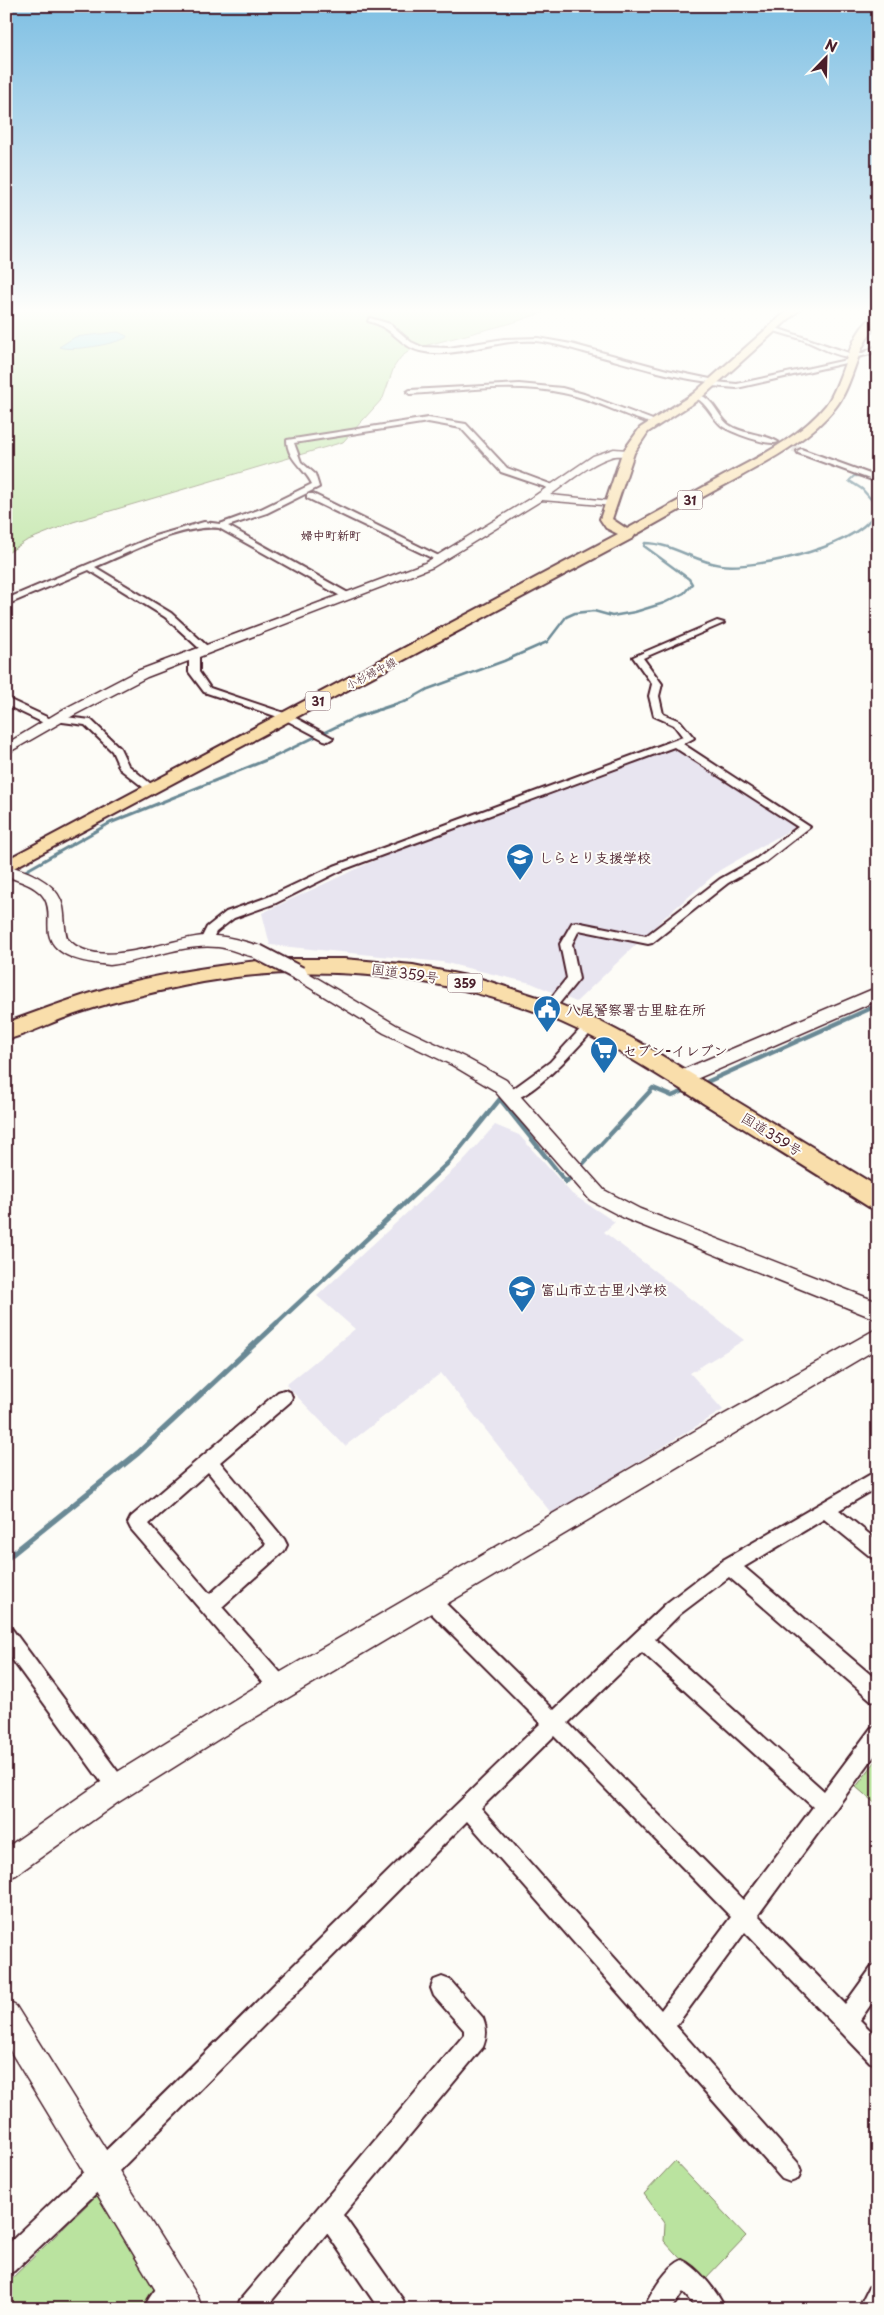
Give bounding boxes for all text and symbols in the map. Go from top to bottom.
north arrow [802,32,852,82]
text: N [822,34,840,57]
road number: 31 [678,490,702,510]
district label: 婦中町新町 [301,526,361,544]
street label: 小杉婦中線 [343,653,399,693]
road number: 31 [306,691,330,710]
school or university icon: しらとり支援学校 [505,842,535,881]
place label: しらとり支援学校 [539,847,651,868]
street label: 国道359号 [370,958,440,988]
road number: 359 [448,974,482,992]
public building icon: 八尾警察署古里駐在所 [532,994,562,1033]
place label: 八尾警察署古里駐在所 [566,999,706,1020]
supermarket icon: セブン-イレブン [589,1035,619,1074]
place label: セブン-イレブン [623,1040,728,1061]
street label: 国道359号 [737,1107,807,1161]
school or university icon: 富山市立古里小学校 [507,1274,537,1313]
place label: 富山市立古里小学校 [541,1279,667,1300]

